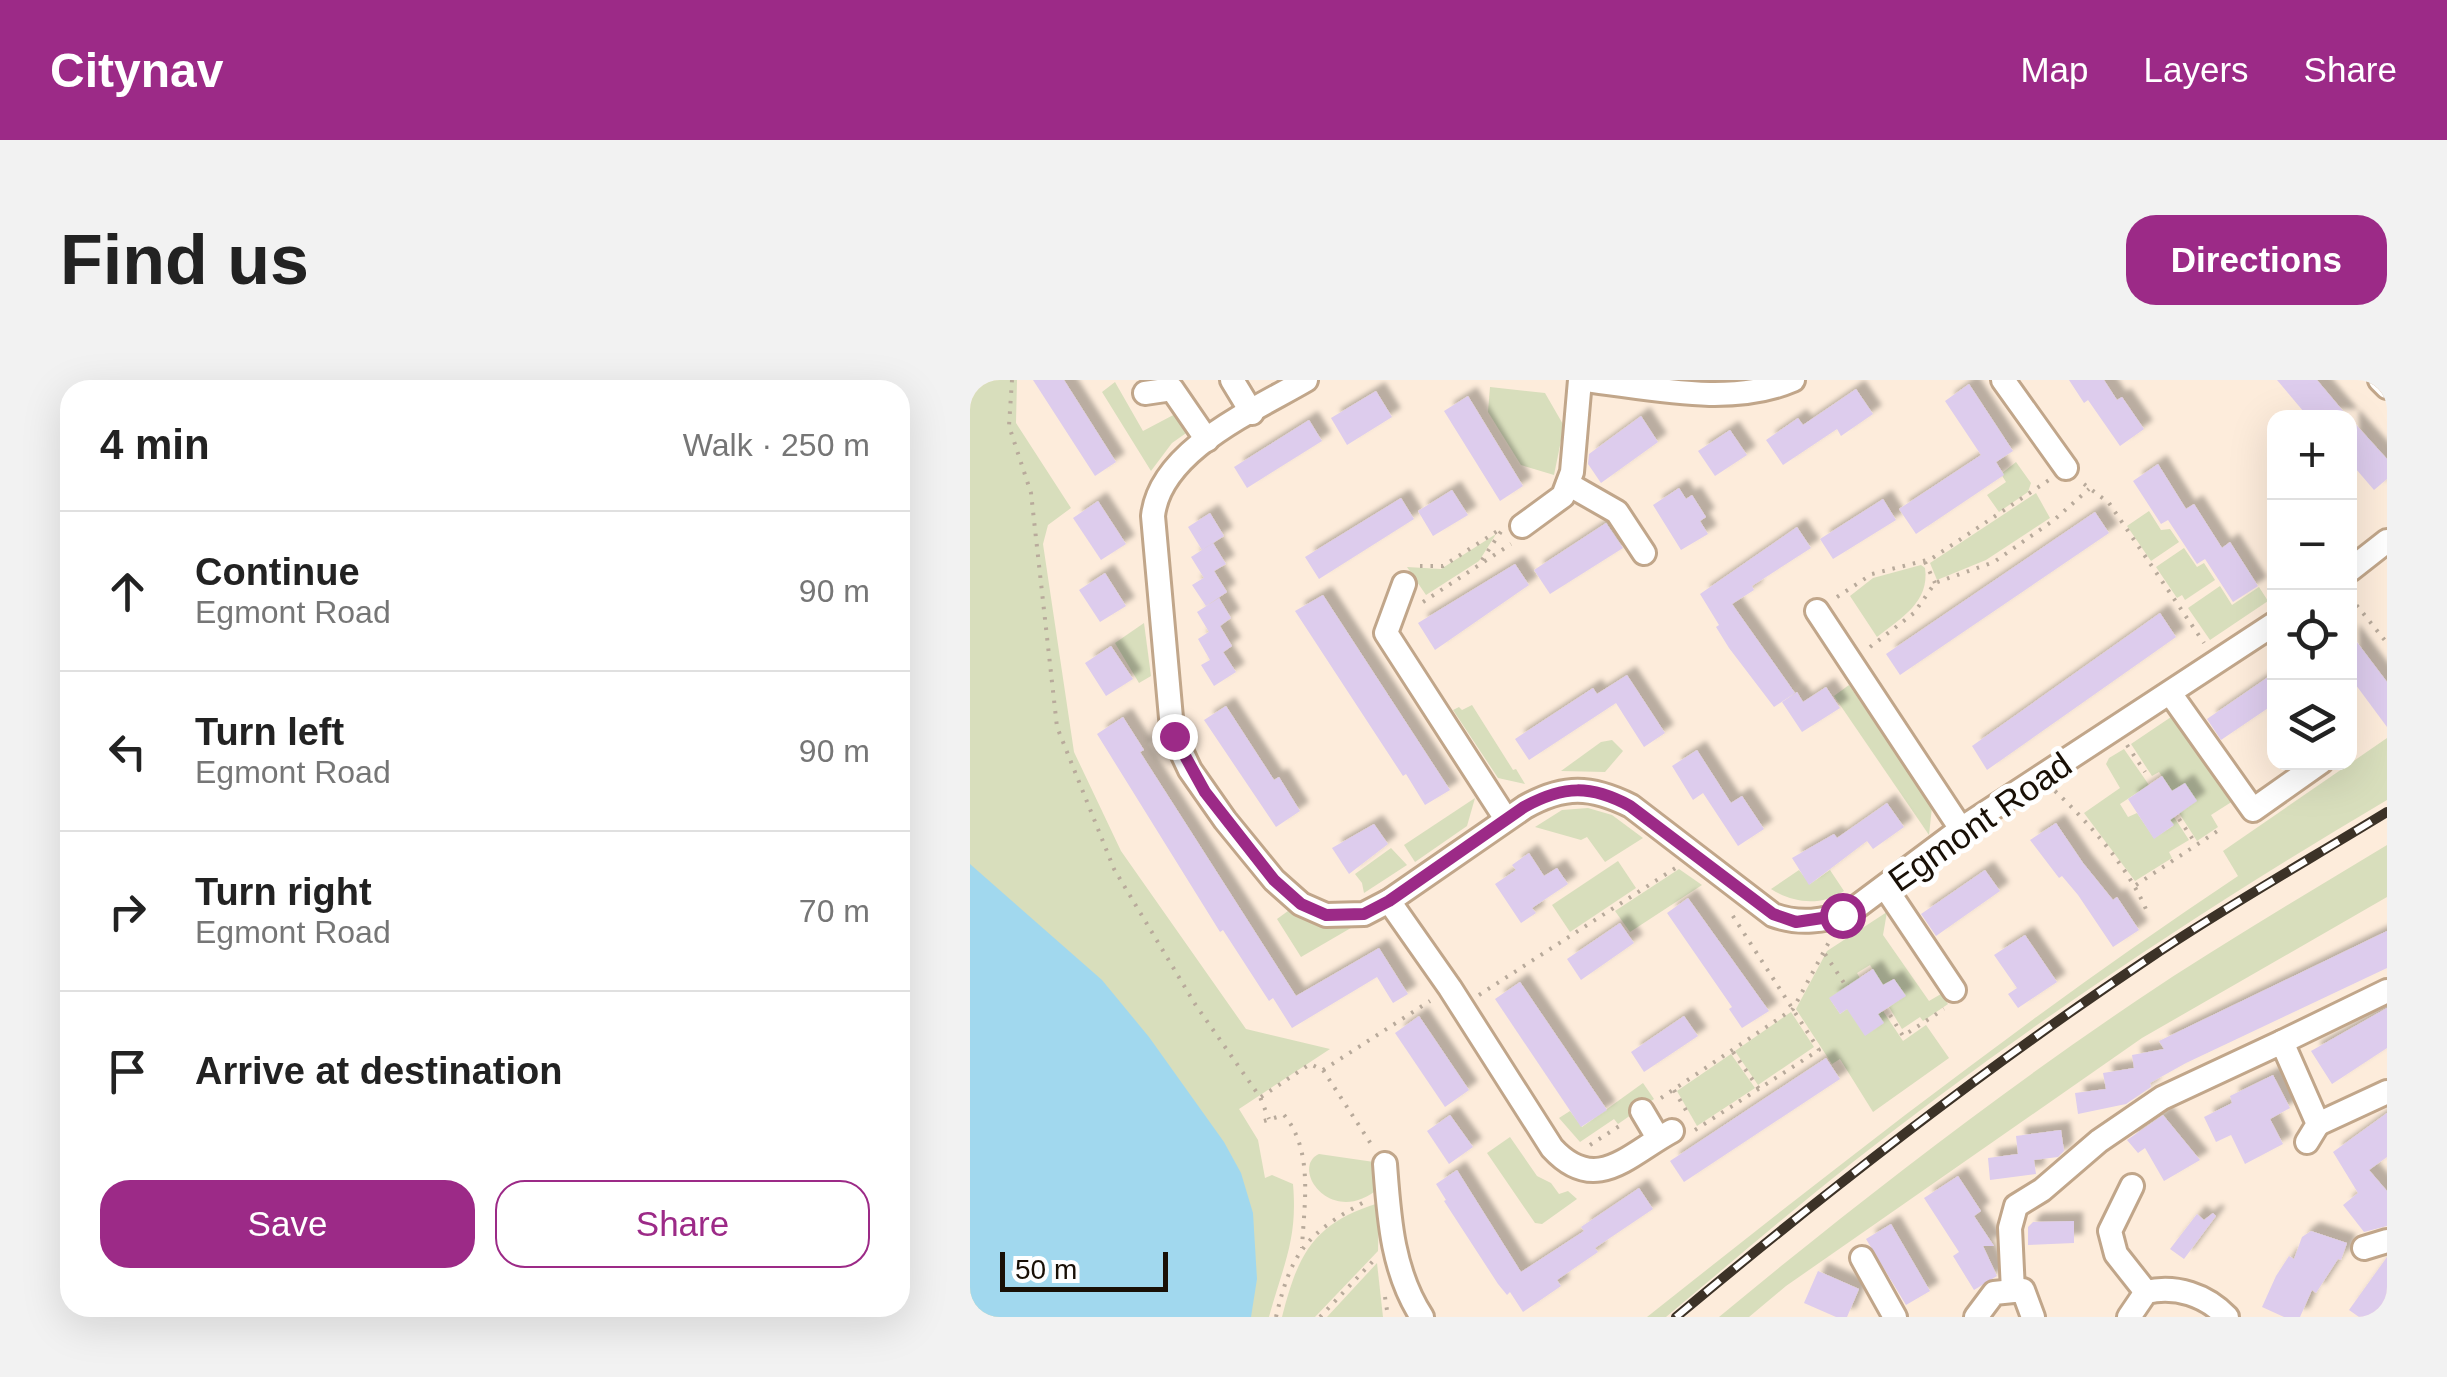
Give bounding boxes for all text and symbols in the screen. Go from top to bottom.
text: Citynav [50,44,223,97]
text: Map [2020,50,2089,89]
text: Layers [2144,50,2249,89]
text: Share [2304,50,2397,89]
button: Directions [2126,215,2387,305]
text: Find us [60,221,309,299]
map controls [2267,410,2357,770]
button: + [2267,410,2357,500]
text: 4 min [100,421,210,468]
text: Walk · 250 m [683,427,870,463]
button: − [2267,500,2357,590]
text: Continue [195,551,360,593]
icon: ahead [100,564,155,619]
text: 90 m [799,573,870,609]
button: locate [2267,590,2357,680]
text: Egmont Road [195,594,391,630]
button: layers [2267,680,2357,770]
text: Turn left [195,711,344,753]
route end [1152,714,1198,760]
icon: left [100,724,155,779]
text: 90 m [799,733,870,769]
street label: Egmont Road [1881,744,2079,899]
text: Egmont Road [195,754,391,790]
text: Turn right [195,871,372,913]
icon: right [100,884,155,939]
text: 70 m [799,893,870,929]
route start [1820,893,1866,939]
text: Egmont Road [195,914,391,950]
icon: arrive [100,1044,155,1099]
text: Arrive at destination [195,1050,562,1092]
button: Save [100,1180,475,1268]
button: Share [495,1180,870,1268]
scale bar [1000,1247,1168,1291]
text: 50 m [1015,1254,1077,1285]

